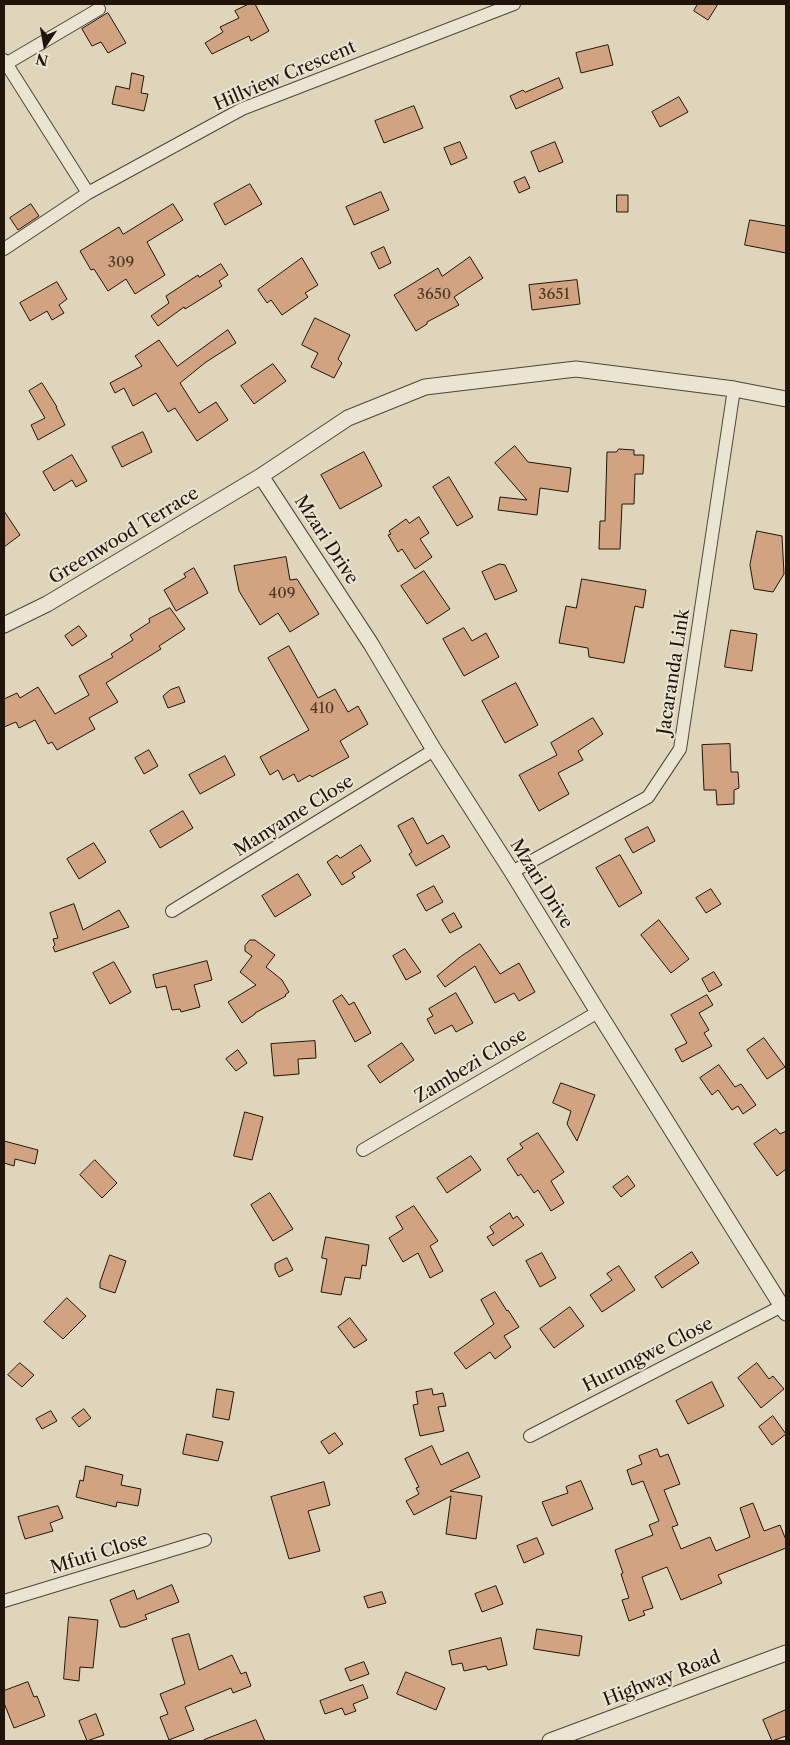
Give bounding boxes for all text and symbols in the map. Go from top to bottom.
north arrow [20,20,70,70]
street label: Hillview Crescent [211,36,359,116]
text: N [34,50,50,70]
house number: 309 [108,254,134,272]
house number: 3650 [417,286,451,304]
house number: 3651 [538,286,570,304]
street label: Greenwood Terrace [45,483,203,589]
street label: Mzari Drive [289,492,363,588]
house number: 409 [269,585,295,603]
street label: Jacaranda Link [653,608,695,736]
house number: 410 [310,700,334,718]
street label: Manyame Close [230,770,358,862]
street label: Mzari Drive [505,835,577,933]
street label: Zambezi Close [411,1024,531,1108]
street label: Hurungwe Close [579,1313,717,1397]
street label: Mfuti Close [48,1529,150,1579]
street label: Highway Road [600,1647,724,1711]

